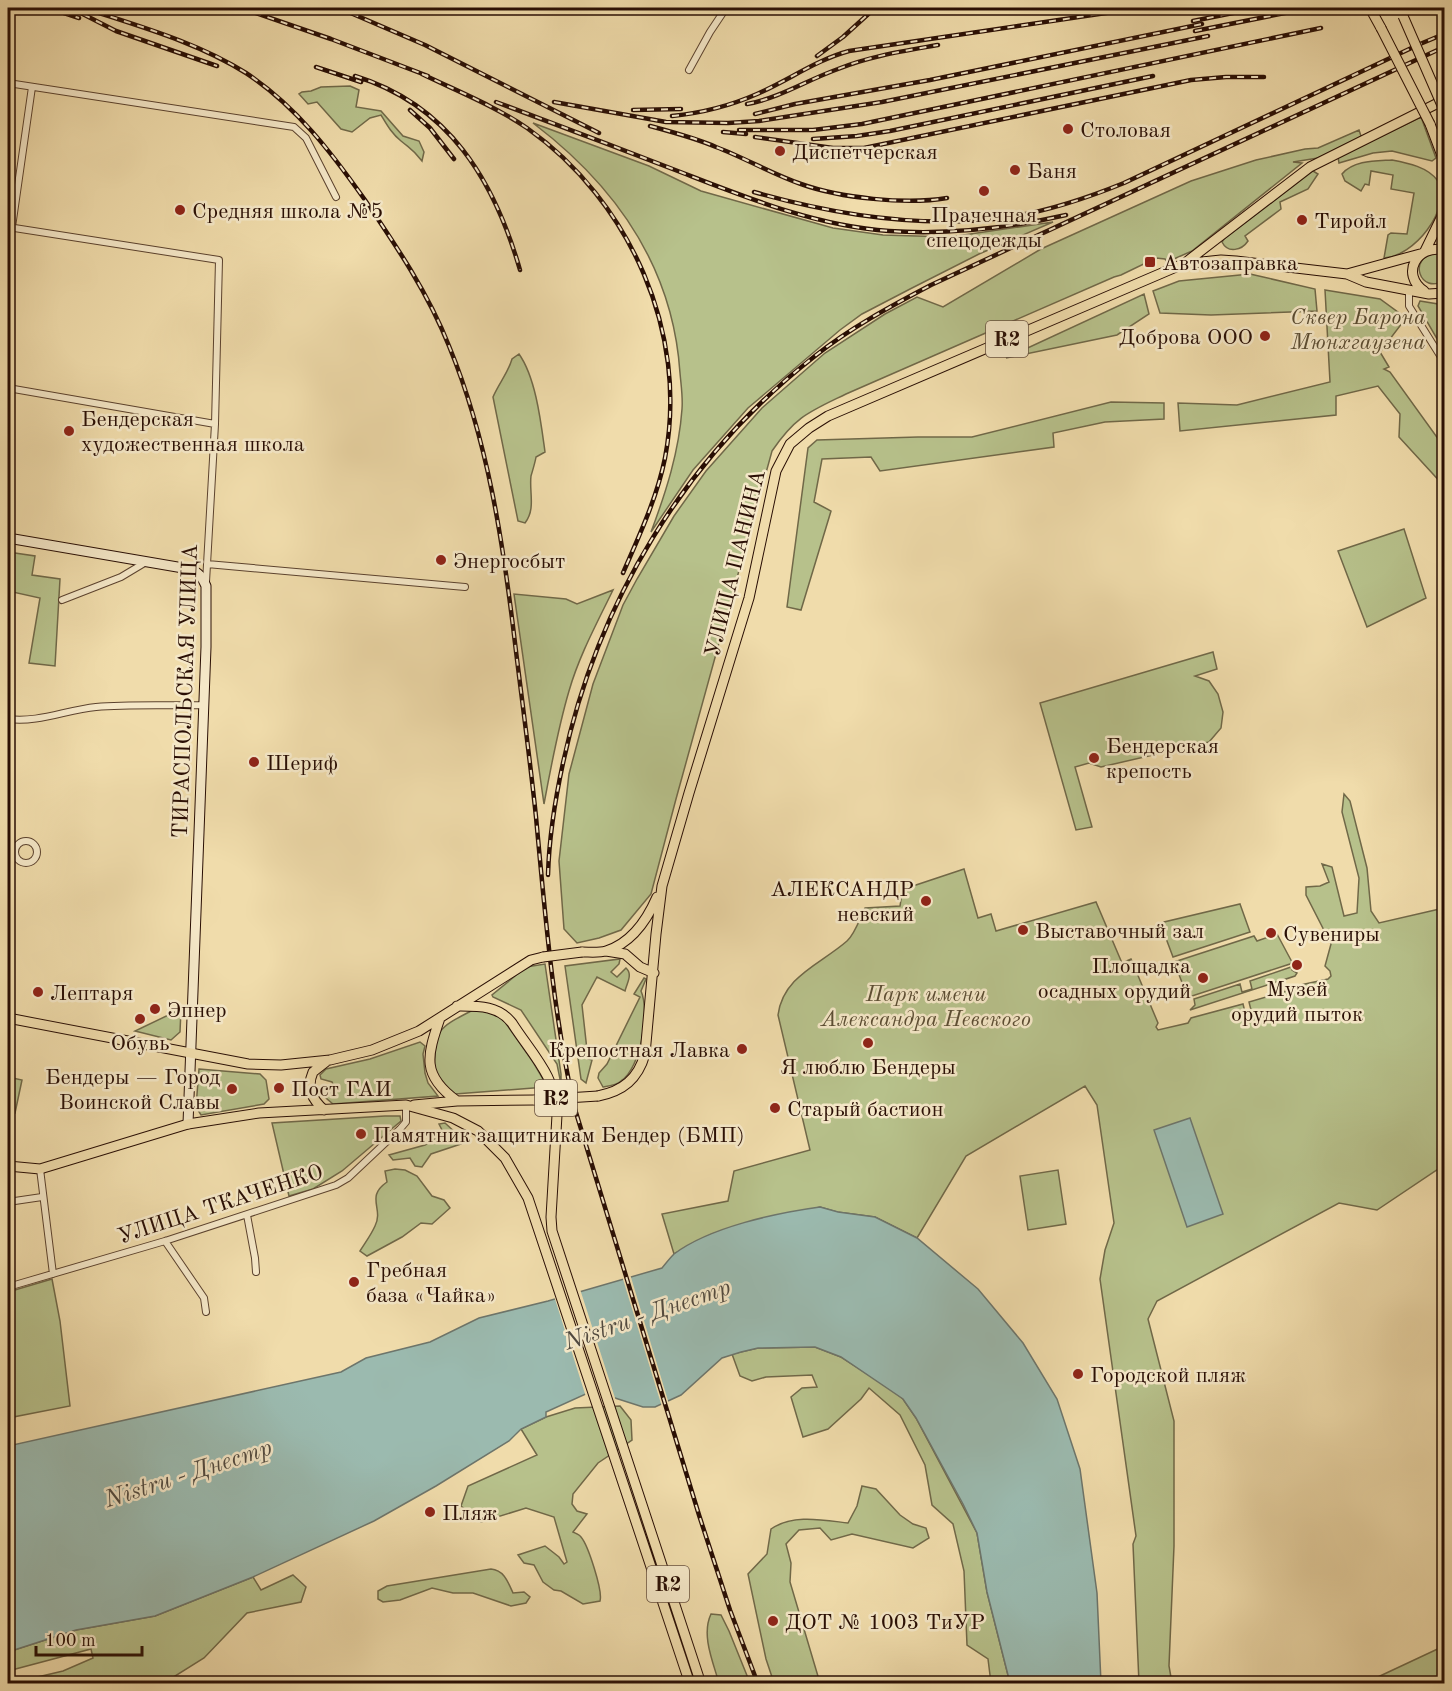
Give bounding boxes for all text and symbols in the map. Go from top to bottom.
place label: Столовая [1080,120,1171,142]
marker: Столовая [1061,122,1075,136]
place label: Диспетчерская [792,142,938,164]
marker: Диспетчерская [773,144,787,158]
place label: Баня [1027,161,1077,183]
marker: Баня [1008,163,1022,177]
marker: Прачечная спецодежды [977,184,991,198]
place label: Средняя школа №5 [192,201,383,223]
marker: Средняя школа №5 [173,203,187,217]
place label: Прачечная спецодежды [926,205,1042,252]
place label: Тиройл [1314,211,1387,233]
marker: Тиройл [1295,213,1309,227]
place label: Автозаправка [1162,253,1298,275]
marker: Автозаправка [1143,255,1157,269]
park label: Сквер Барона Мюнхгаузена [1290,307,1426,354]
road number: R2 [986,321,1028,357]
place label: Доброва ООО [1119,327,1253,349]
marker: Доброва ООО [1258,329,1272,343]
place label: Бендерская художественная школа [81,409,305,456]
marker: Бендерская художественная школа [62,424,76,438]
street label: УЛИЦА ПАНИНА [702,467,770,659]
street label: ТИРАСПОЛЬСКАЯ УЛИЦА [170,543,202,839]
place label: Энергосбыт [453,551,565,573]
marker: Энергосбыт [434,553,448,567]
place label: Бендерская крепость [1106,736,1219,783]
marker: Бендерская крепость [1087,751,1101,765]
place label: Шериф [266,753,338,775]
marker: Шериф [247,755,261,769]
place label: АЛЕКСАНДР невский [770,879,914,926]
marker: АЛЕКСАНДР невский [919,894,933,908]
place label: Выставочный зал [1035,921,1204,943]
marker: Выставочный зал [1016,923,1030,937]
place label: Сувениры [1283,924,1380,946]
marker: Сувениры [1264,926,1278,940]
place label: Площадка осадных орудий [1038,956,1191,1003]
marker: Музей орудий пыток [1290,958,1304,972]
marker: Площадка осадных орудий [1196,971,1210,985]
place label: Музей орудий пыток [1231,979,1363,1026]
place label: Лептаря [50,983,133,1005]
park label: Парк имени Александра Невского [820,984,1031,1031]
marker: Лептаря [31,985,45,999]
place label: Эпнер [167,1000,227,1022]
marker: Эпнер [148,1002,162,1016]
marker: Обувь [133,1012,147,1026]
place label: Обувь [111,1033,169,1055]
marker: Я люблю Бендеры [861,1036,875,1050]
place label: Крепостная Лавка [549,1040,730,1062]
marker: Крепостная Лавка [735,1042,749,1056]
place label: Я люблю Бендеры [780,1057,956,1079]
place label: Бендеры — Город Воинской Славы [45,1067,220,1114]
place label: Пост ГАИ [291,1079,392,1101]
road number: R2 [535,1080,577,1116]
marker: Пост ГАИ [272,1081,286,1095]
marker: Бендеры — Город Воинской Славы [225,1082,239,1096]
place label: Старый бастион [787,1099,943,1121]
marker: Старый бастион [768,1101,782,1115]
place label: Памятник защитникам Бендер (БМП) [373,1125,745,1147]
marker: Памятник защитникам Бендер (БМП) [354,1127,368,1141]
street label: УЛИЦА ТКАЧЕНКО [115,1161,326,1249]
place label: Гребная база «Чайка» [366,1260,496,1307]
marker: Гребная база «Чайка» [347,1275,361,1289]
water label: Nistru - Днестр [560,1276,734,1356]
place label: Городской пляж [1090,1365,1246,1387]
marker: Городской пляж [1071,1367,1085,1381]
water label: Nistru - Днестр [101,1436,275,1514]
place label: Пляж [442,1503,498,1525]
marker: Пляж [423,1505,437,1519]
road number: R2 [647,1566,689,1602]
place label: ДОТ № 1003 ТиУР [785,1612,985,1634]
marker: ДОТ № 1003 ТиУР [766,1614,780,1628]
scale bar [36,1619,142,1657]
text: 100 m [45,1632,96,1650]

